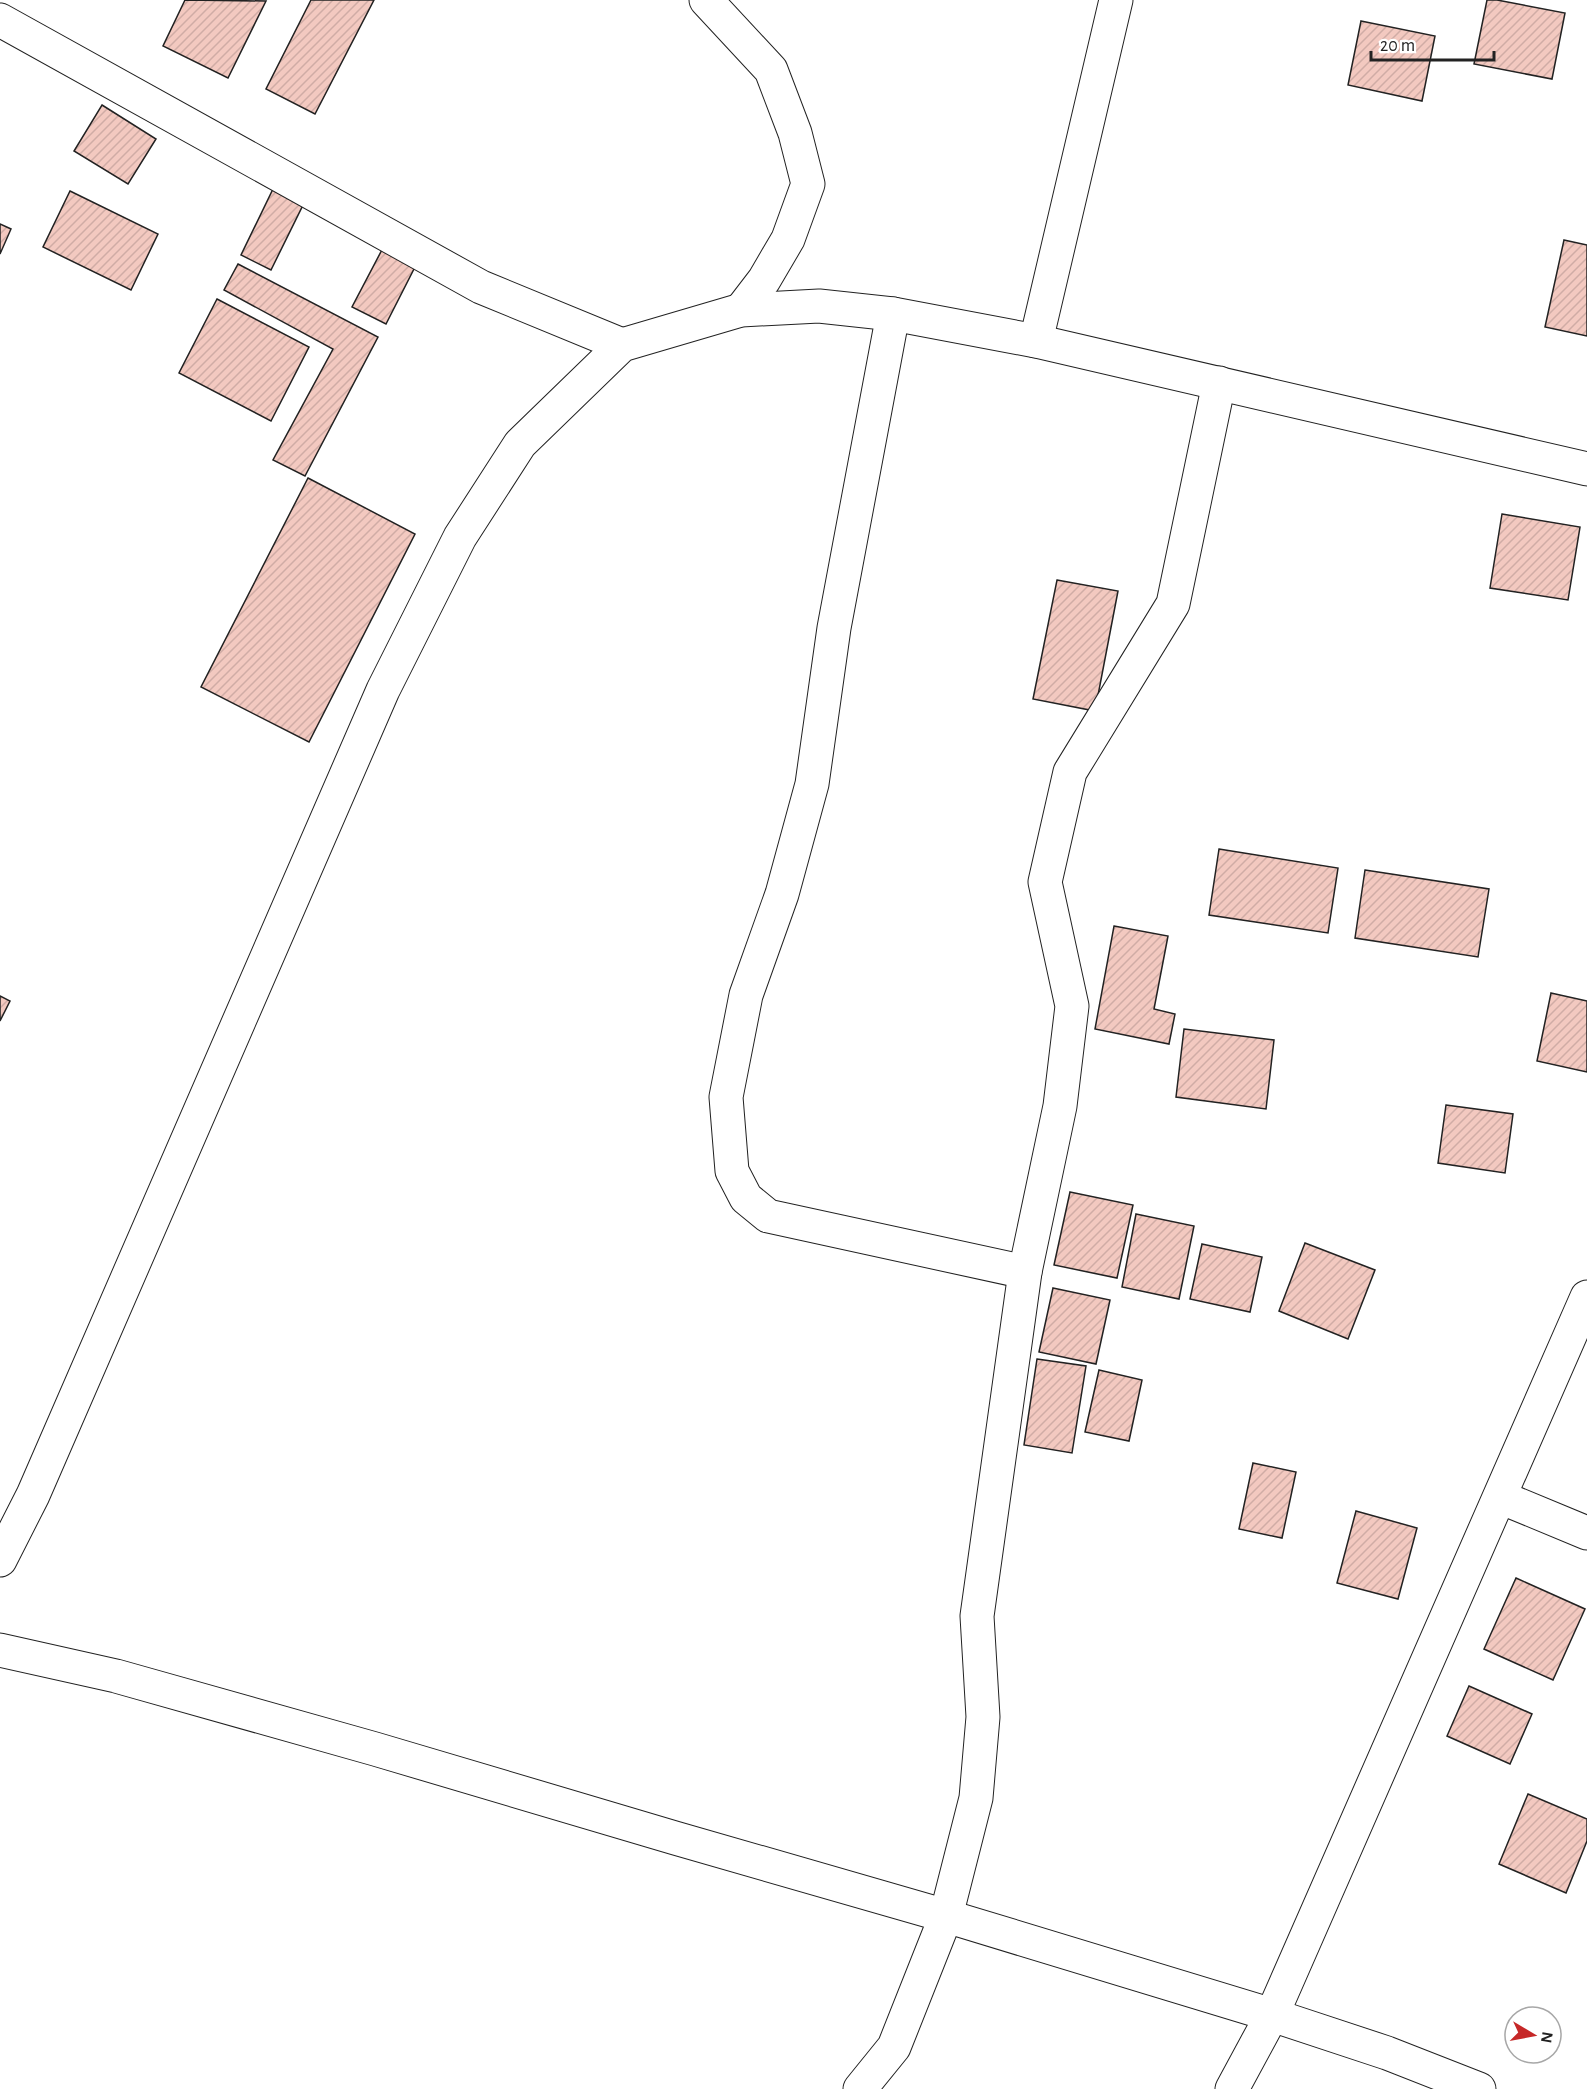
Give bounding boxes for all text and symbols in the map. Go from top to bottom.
scale bar [1371,24,1494,62]
text: 20 m [1380,37,1415,55]
north arrow [1503,2005,1563,2065]
text: N [1538,2031,1556,2044]

